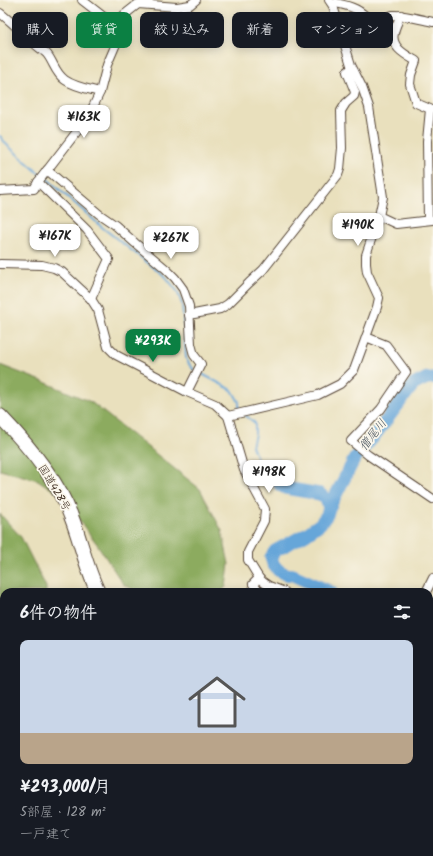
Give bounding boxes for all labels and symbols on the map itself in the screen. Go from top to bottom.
pin: ¥163K [56,105,112,139]
pin: ¥190K [330,213,386,247]
pin: ¥167K [27,224,83,258]
pin: ¥267K [143,226,199,260]
pin: ¥293K [125,329,181,363]
water label: 僧尾川 [354,415,392,455]
pin: ¥198K [241,460,297,494]
street label: 国道428号 [33,461,75,515]

